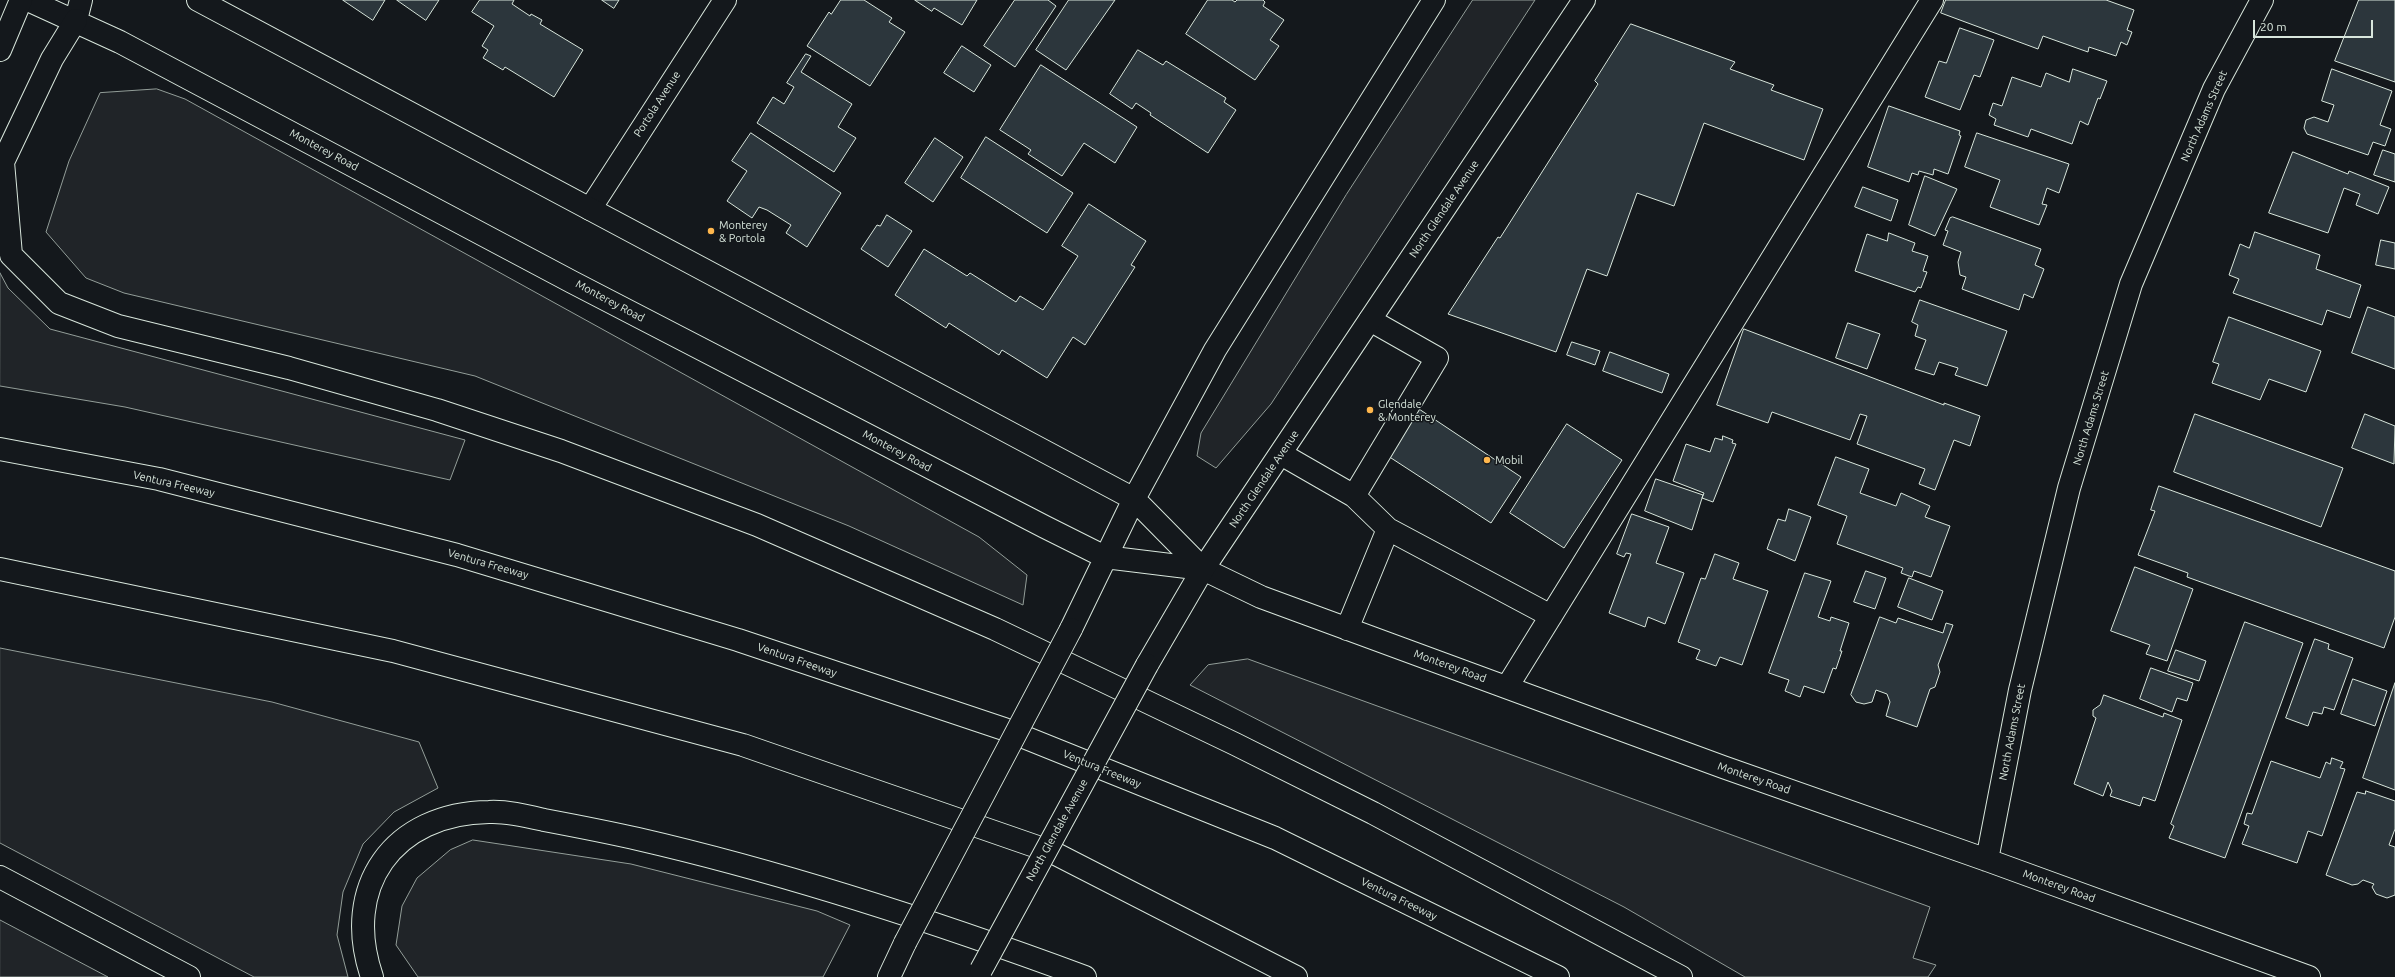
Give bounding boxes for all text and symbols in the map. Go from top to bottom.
scale bar [2255,12,2375,38]
text: 20 m [2260,20,2287,33]
street label: North Adams Street [2178,68,2230,164]
street label: Portola Avenue [631,69,683,139]
street label: Monterey Road [287,126,361,174]
street label: North Glendale Avenue [1406,158,1482,260]
place label: Monterey & Portola [719,218,767,244]
marker: Monterey & Portola [706,226,716,236]
street label: Monterey Road [573,277,647,325]
street label: North Adams Street [2070,369,2112,467]
place label: Glendale & Monterey [1378,397,1436,423]
marker: Glendale & Monterey [1365,405,1375,415]
street label: Monterey Road [860,427,934,475]
street label: North Glendale Avenue [1226,428,1302,530]
place label: Mobil [1495,453,1523,467]
marker: Mobil [1482,455,1492,465]
street label: Ventura Freeway [132,468,216,500]
street label: Ventura Freeway [446,546,530,582]
street label: Ventura Freeway [755,640,839,680]
street label: Monterey Road [1412,647,1488,685]
street label: North Adams Street [1996,682,2028,782]
street label: Ventura Freeway [1061,747,1143,791]
street label: Monterey Road [1716,759,1792,797]
street label: North Glendale Avenue [1023,777,1091,883]
street label: Monterey Road [2021,867,2097,905]
street label: Ventura Freeway [1359,875,1439,923]

